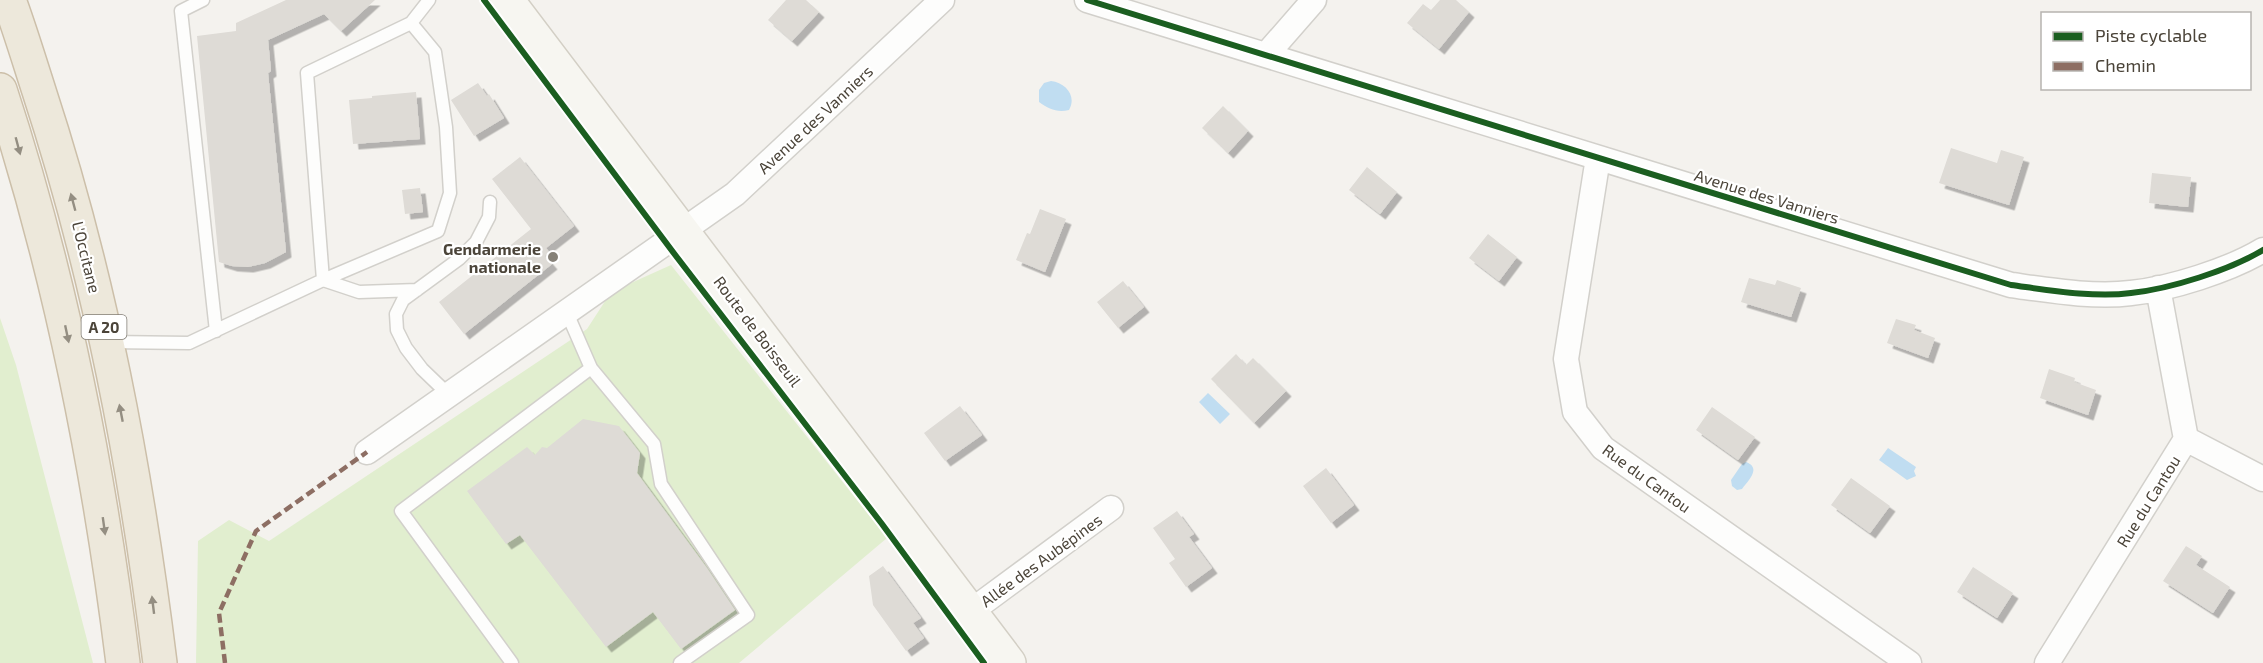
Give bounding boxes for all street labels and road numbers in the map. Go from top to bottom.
street label: Avenue des Vanniers [754,61,876,177]
street label: Avenue des Vanniers [1692,165,1842,227]
street label: L'Occitane [69,219,105,295]
street label: Route de Boisseuil [710,272,806,390]
road number: A 20 [82,315,126,339]
street label: Rue du Cantou [1599,440,1695,516]
street label: Rue du Cantou [2112,452,2184,550]
street label: Allée des Aubépines [977,510,1105,610]

